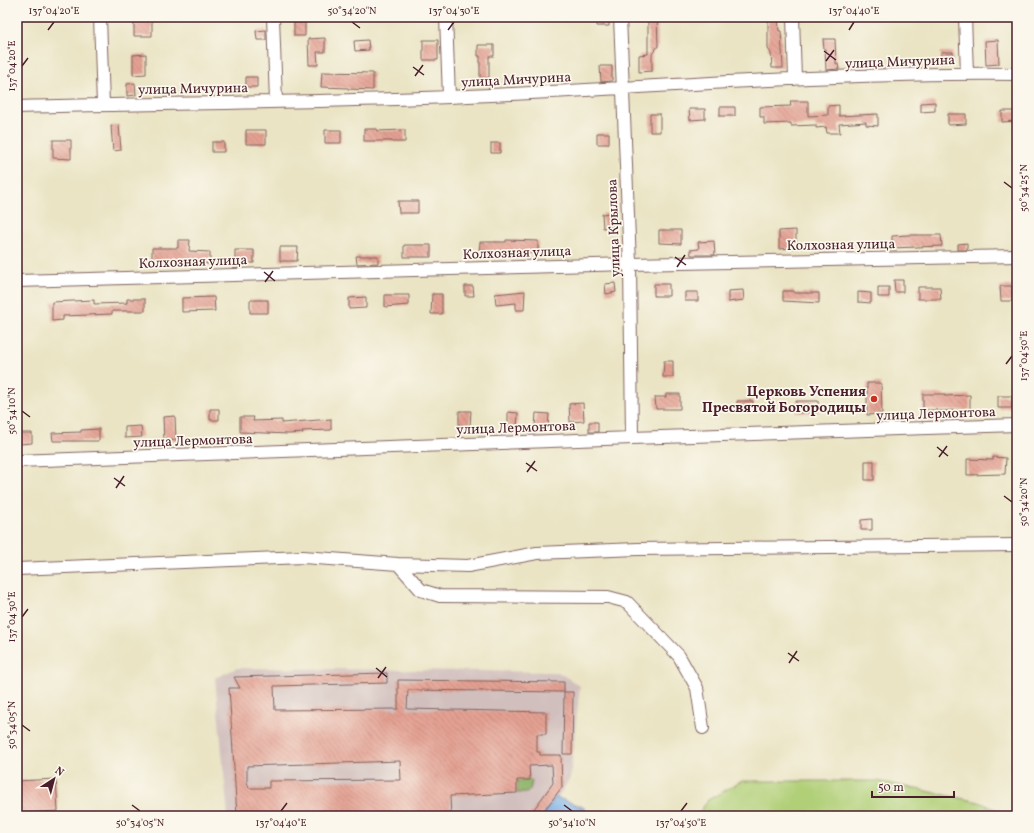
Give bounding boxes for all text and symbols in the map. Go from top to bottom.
text: 137°04'20"E [28,4,80,18]
text: 50°34'20"N [328,4,377,18]
text: 137°04'30"E [429,4,480,18]
text: 137°04'40"E [828,4,880,18]
text: 137°04'20"E [5,40,19,92]
street label: улица Мичурина [845,51,956,74]
street label: улица Мичурина [460,68,572,93]
street label: улица Мичурина [138,79,248,100]
text: 50°34'25"N [1017,163,1031,212]
street label: улица Крылова [603,178,626,277]
street label: Колхозная улица [787,235,896,256]
street label: Колхозная улица [462,242,572,265]
street label: Колхозная улица [138,251,248,274]
text: 137°04'50"E [1017,331,1031,381]
place label: Церковь Успения Пресвятой Богородицы [702,383,866,418]
text: 50°34'10"N [5,387,19,435]
marker: Церковь Успения Пресвятой Богородицы [869,394,879,404]
street label: улица Лермонтова [876,403,996,426]
street label: улица Лермонтова [456,417,576,440]
street label: улица Лермонтова [133,430,253,453]
text: 50°34'20"N [1017,477,1031,526]
text: 137°04'30"E [5,592,19,643]
text: 50°34'05"N [5,700,19,749]
north arrow [34,759,74,799]
text: N [51,764,67,781]
scale bar [872,773,954,799]
text: 50 m [878,780,904,796]
text: 50°34'05"N [116,816,165,830]
text: 137°04'40"E [255,816,307,830]
text: 50°34'10"N [548,816,596,830]
text: 137°04'50"E [656,816,706,830]

